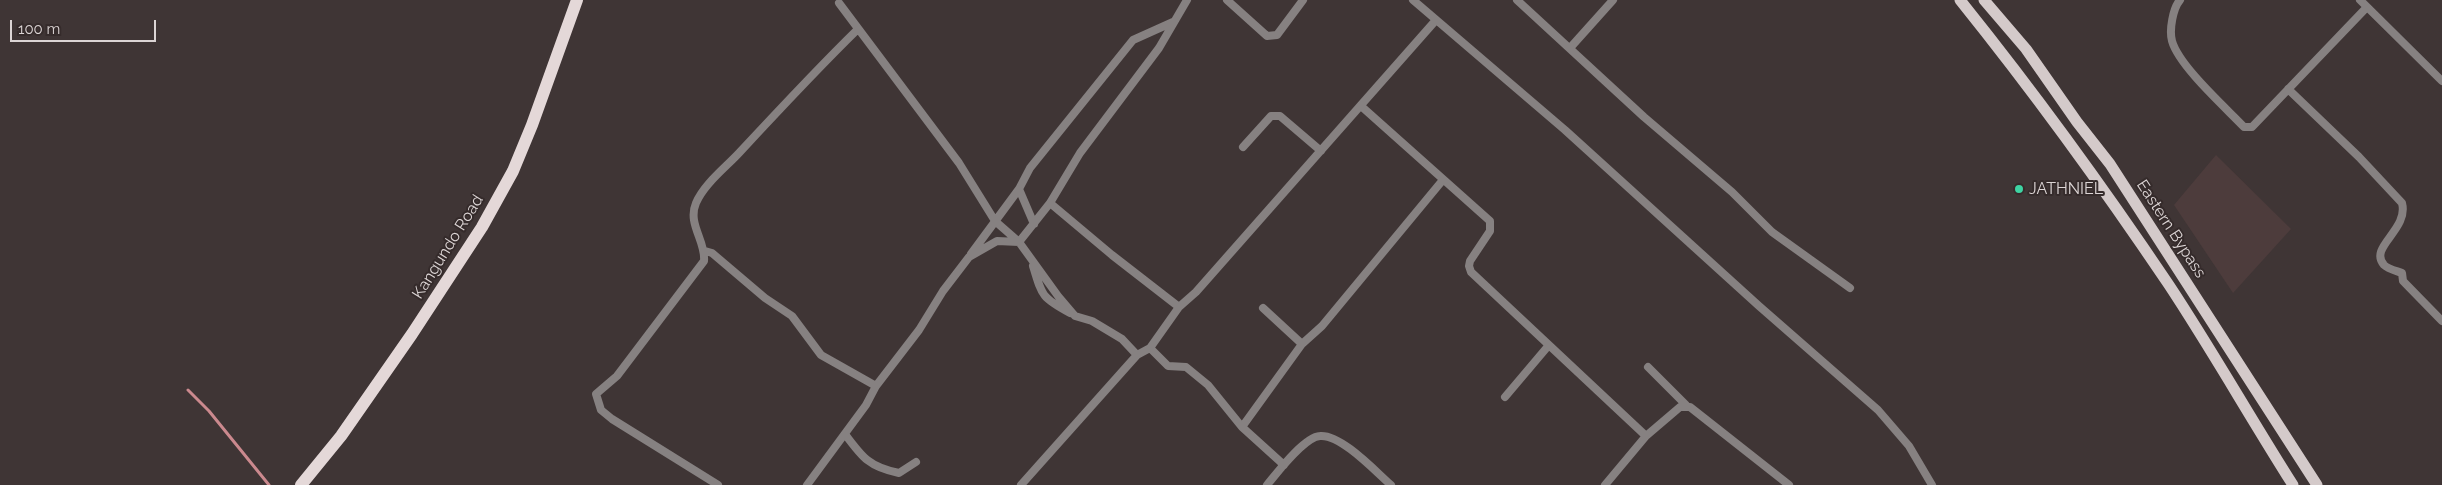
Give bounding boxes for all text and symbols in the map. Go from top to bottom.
scale bar [12,10,159,42]
text: 100 m [18,20,60,38]
street label: Eastern Bypass [2132,176,2210,282]
place label: JATHNIEL [2029,179,2103,199]
marker: JATHNIEL [2013,183,2025,195]
street label: Kangundo Road [408,191,488,303]

